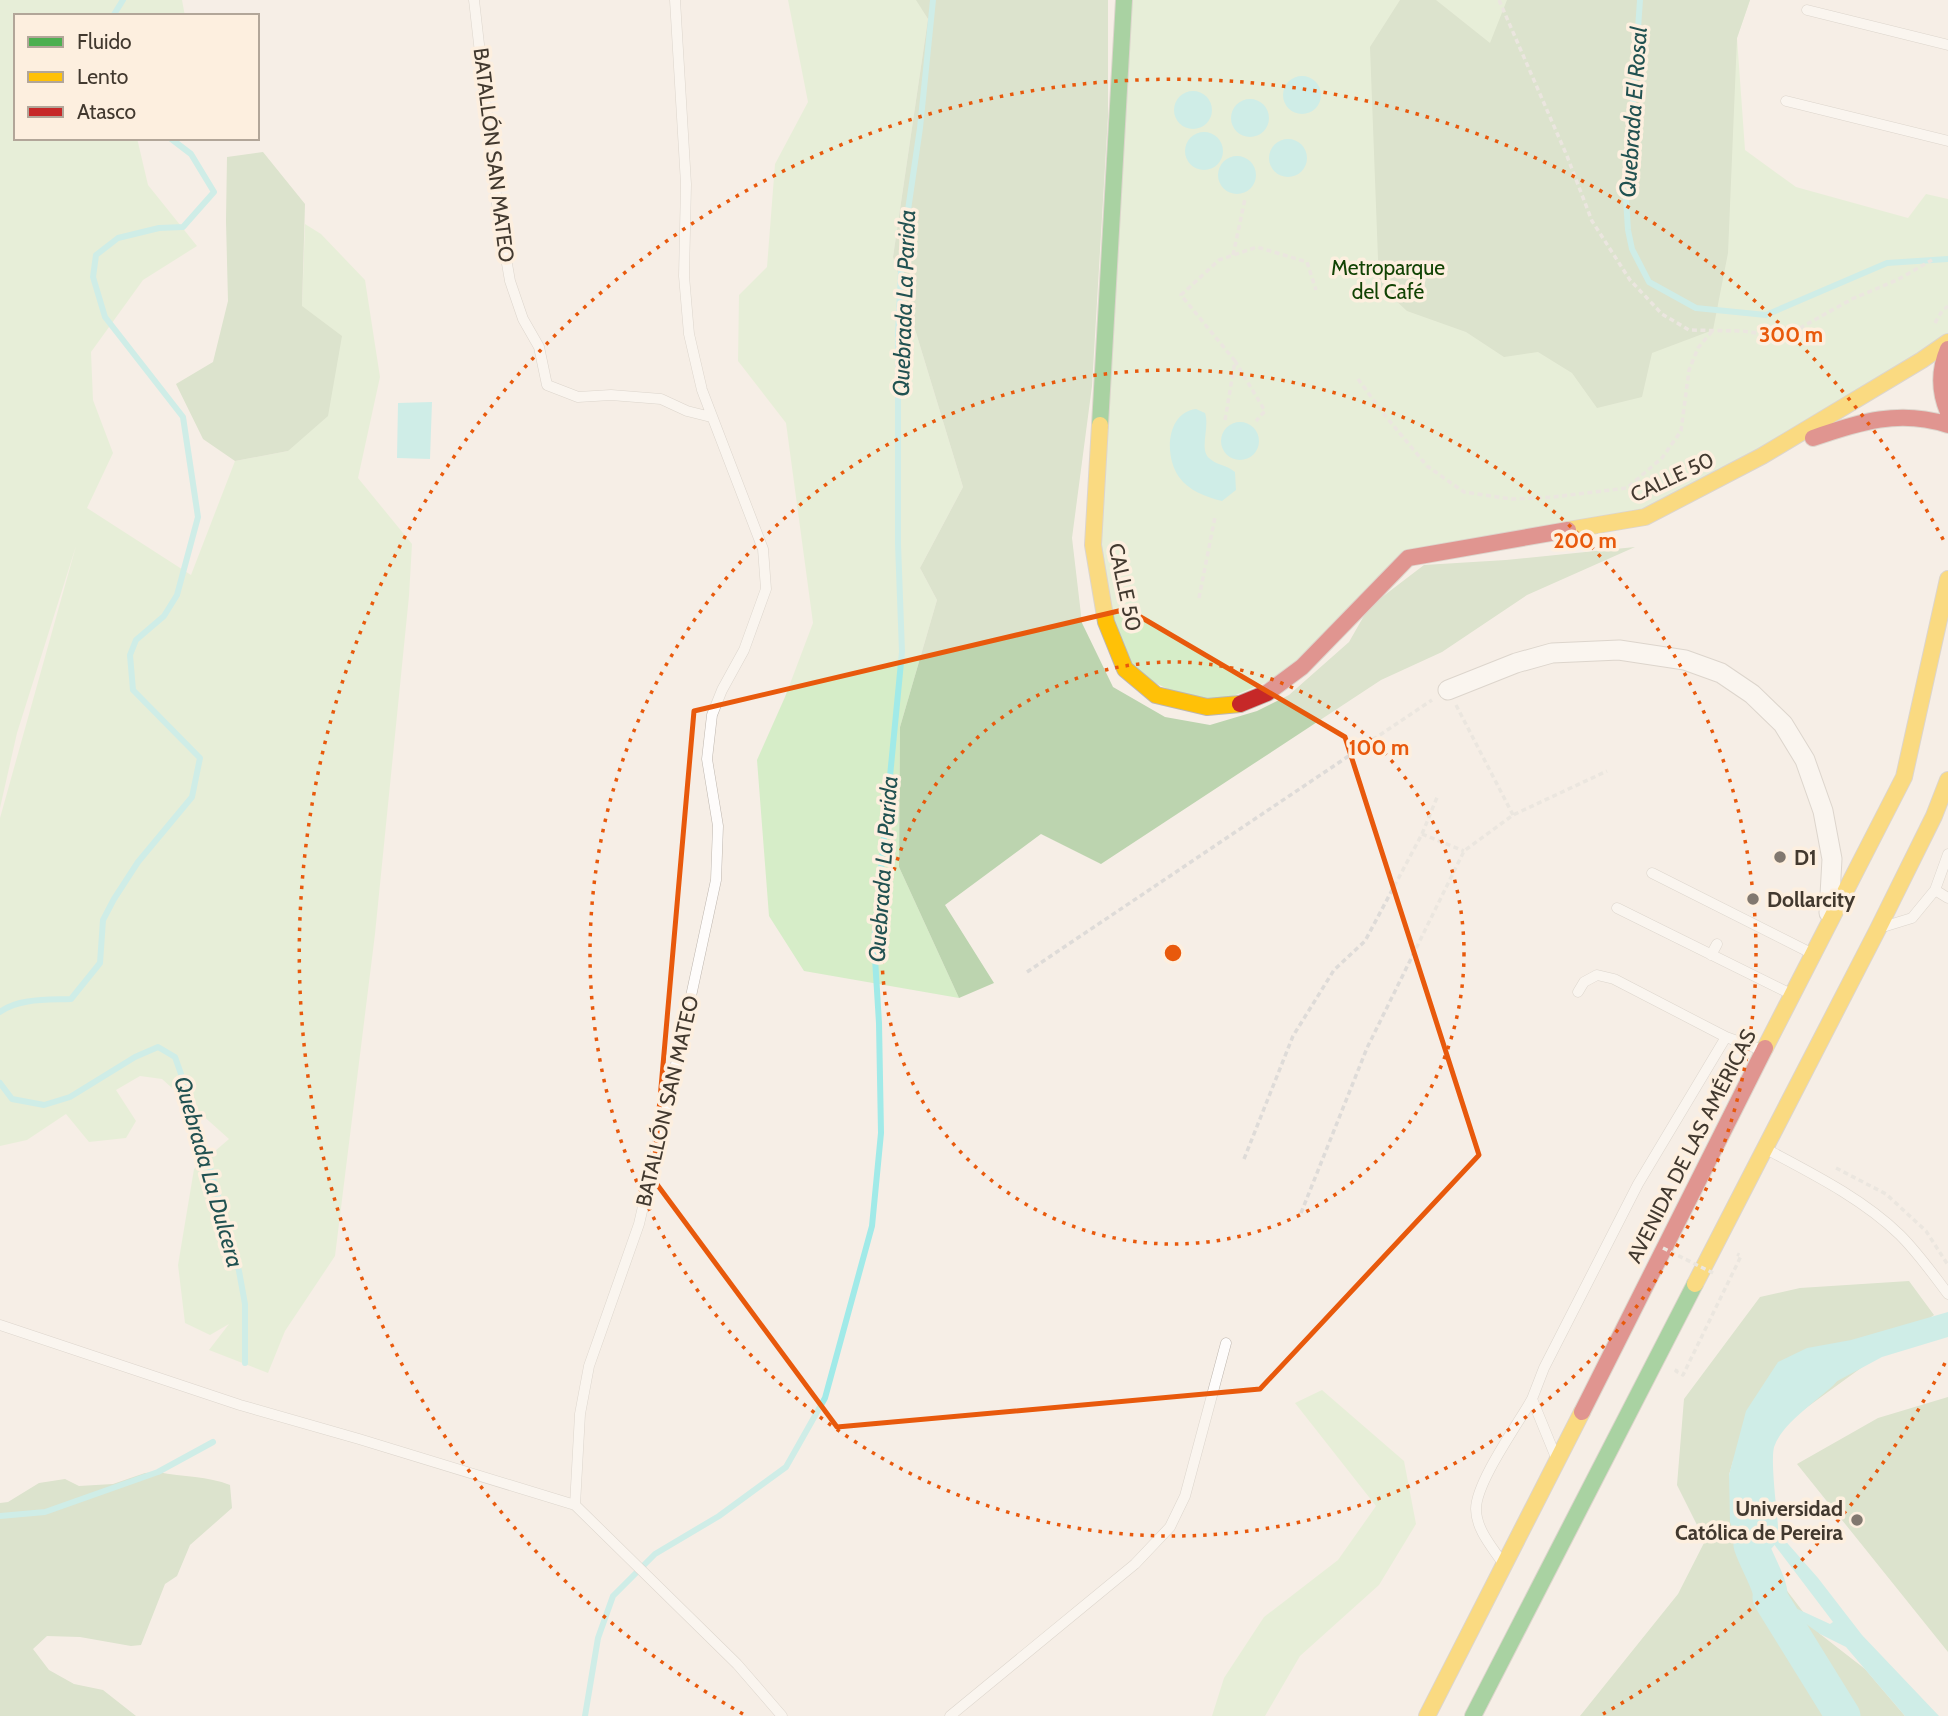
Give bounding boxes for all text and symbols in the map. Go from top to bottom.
legend [14,14,259,140]
water label: Quebrada El Rosal [1613,25,1653,198]
text: Fluido [77,29,132,54]
street label: BATALLÓN SAN MATEO [468,46,520,264]
text: Lento [77,64,128,89]
text: Atasco [77,99,136,124]
water label: Quebrada La Parida [887,209,921,397]
park label: Metroparque del Café [1331,255,1445,304]
text: 300 m [1759,322,1823,347]
street label: CALLE 50 [1626,447,1718,507]
text: 200 m [1553,528,1617,553]
street label: CALLE 50 [1103,541,1147,633]
text: 100 m [1349,735,1409,760]
water label: Quebrada La Parida [863,775,903,963]
place label: D1 [1794,845,1817,870]
marker: D1 [1772,849,1788,865]
place label: Dollarcity [1767,887,1856,912]
marker: Dollarcity [1745,891,1761,907]
centre of rings [1161,941,1185,965]
street label: BATALLÓN SAN MATEO [631,993,703,1209]
street label: AVENIDA DE LAS AMÉRICAS [1621,1025,1761,1267]
water label: Quebrada La Dulcera [168,1073,250,1271]
place label: Universidad Católica de Pereira [1675,1496,1844,1545]
marker: Universidad Católica de Pereira [1849,1512,1865,1528]

